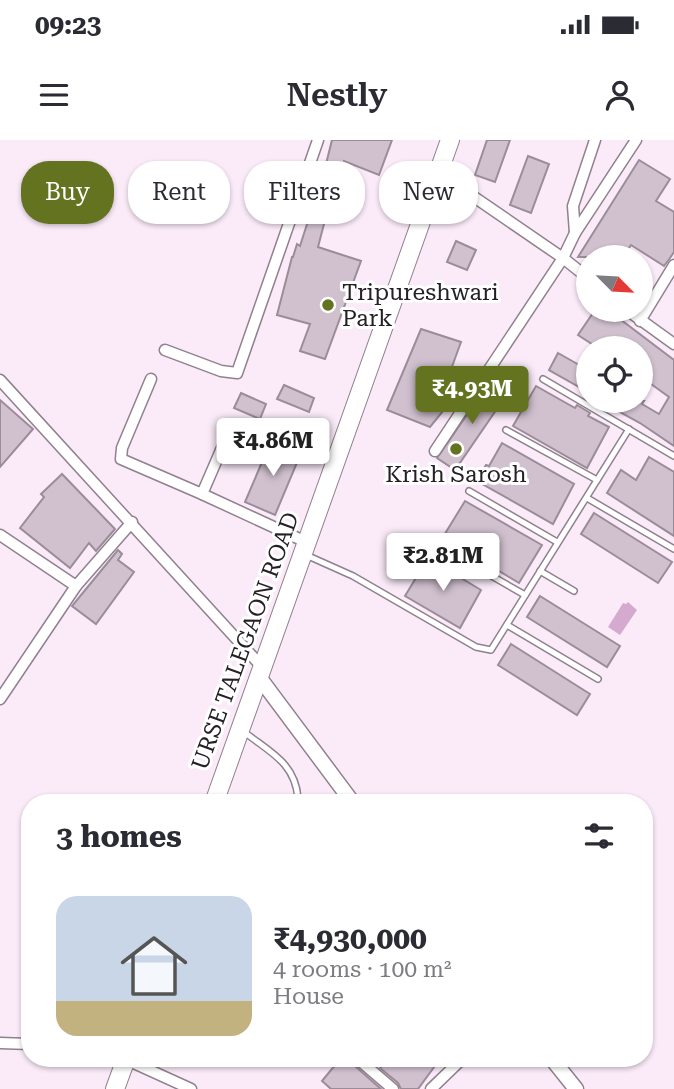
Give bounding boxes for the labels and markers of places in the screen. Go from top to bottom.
place label: Tripureshwari Park [342,279,499,332]
marker: Tripureshwari Park [320,297,336,313]
pin: ₹4.93M [415,366,529,426]
pin: ₹4.86M [216,418,330,478]
marker: Krish Sarosh [448,441,464,457]
place label: Krish Sarosh [385,461,527,488]
pin: ₹2.81M [386,533,500,593]

